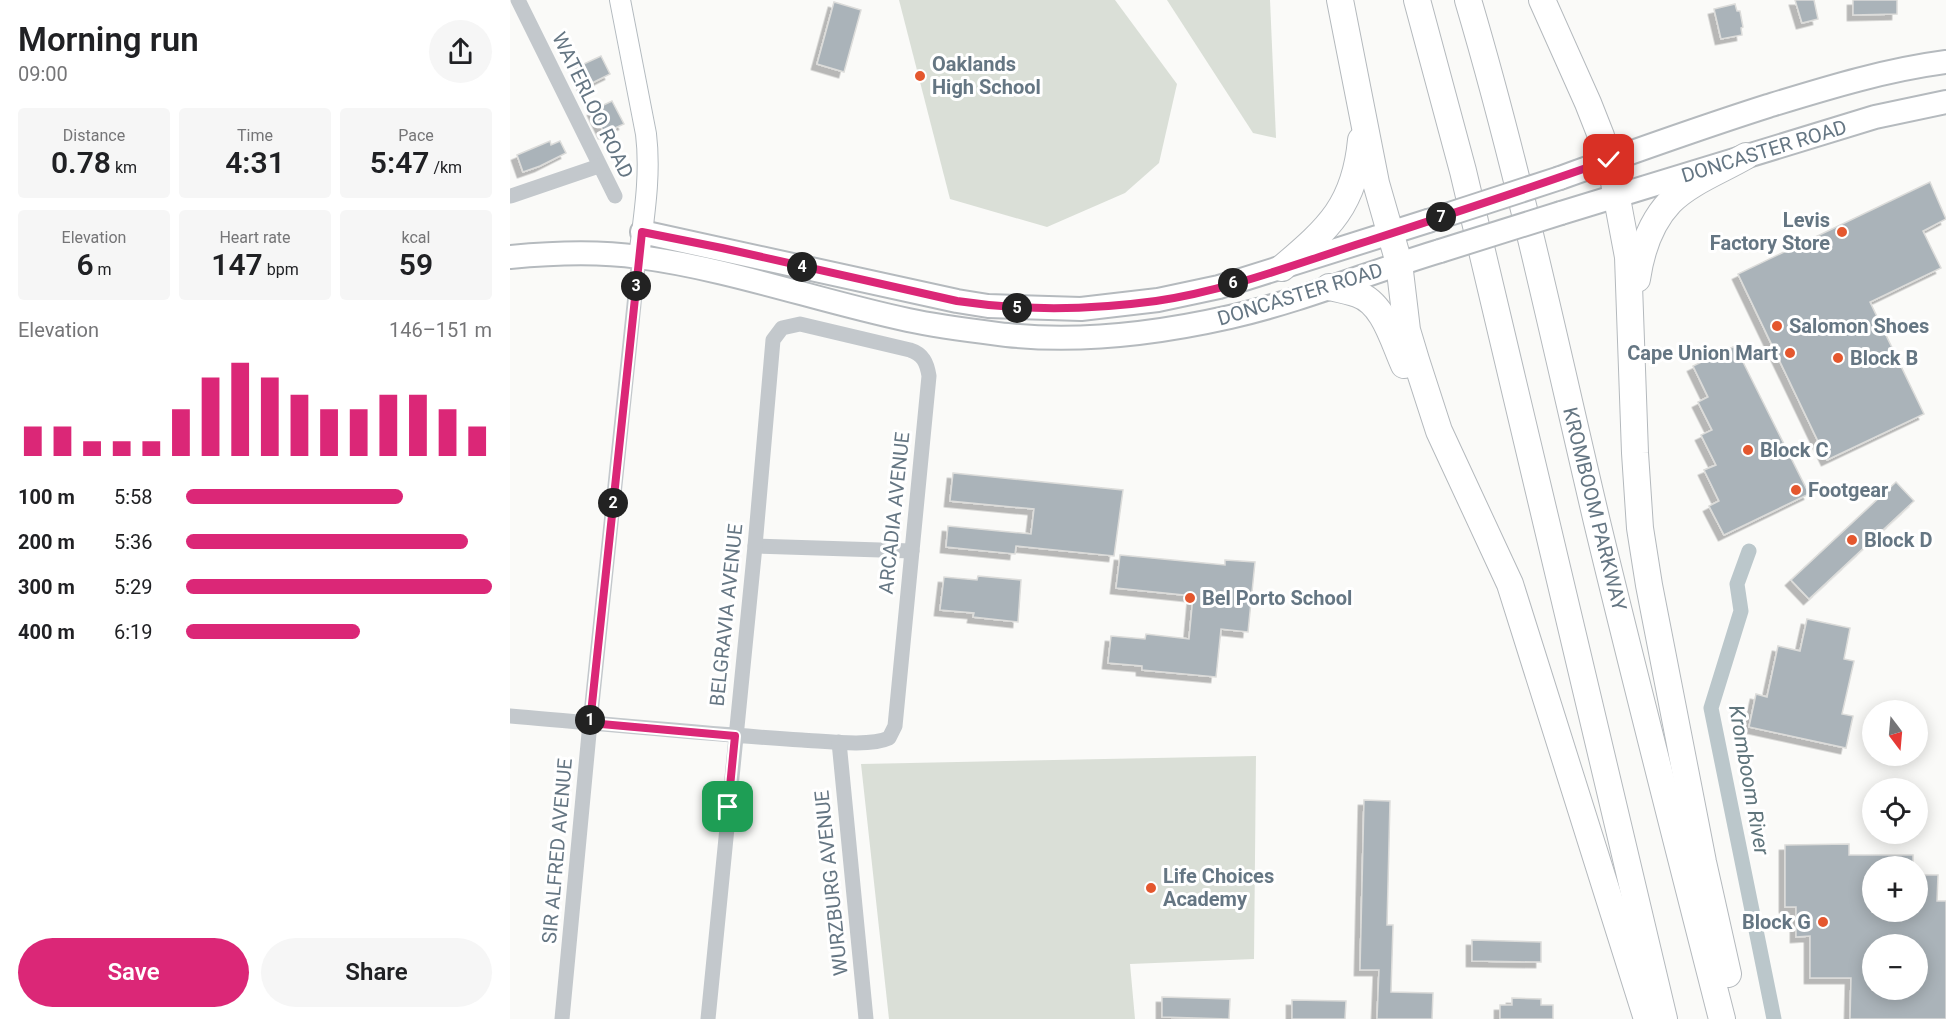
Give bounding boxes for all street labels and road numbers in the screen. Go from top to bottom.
street label: WATERLOO ROAD [547,28,639,182]
street label: DONCASTER ROAD [1678,114,1850,188]
street label: DONCASTER ROAD [1214,257,1386,331]
street label: KROMBOOM PARKWAY [1558,405,1632,613]
street label: ARCADIA AVENUE [874,431,914,595]
street label: BELGRAVIA AVENUE [704,523,748,707]
street label: SIR ALFRED AVENUE [537,757,577,945]
street label: WURZBURG AVENUE [809,789,853,977]

